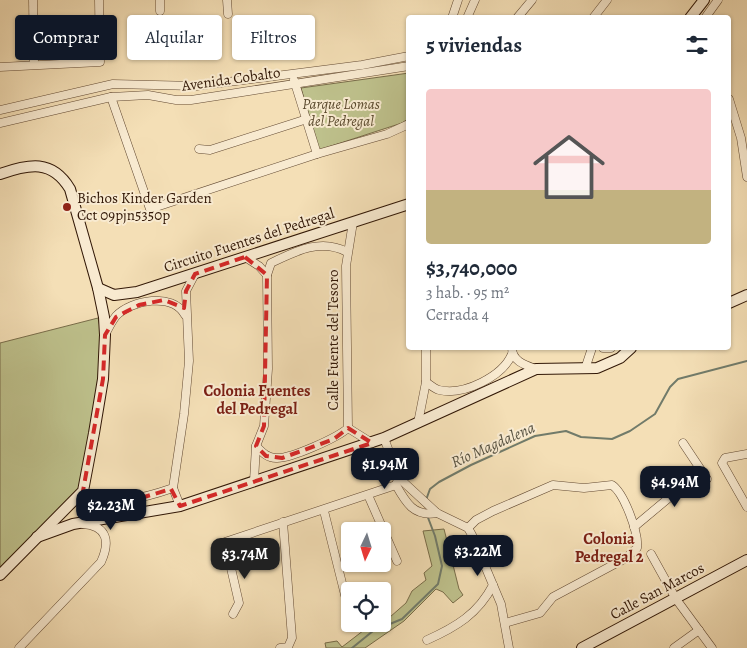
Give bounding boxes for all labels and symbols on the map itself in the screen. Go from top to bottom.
street label: Avenida Cobalto [179,62,282,96]
park label: Parque Lomas del Pedregal [302,94,380,131]
place label: Bichos Kinder Garden Cct 09pjn5350p [77,188,212,225]
marker: Bichos Kinder Garden Cct 09pjn5350p [61,201,73,213]
street label: Circuito Fuentes del Pedregal [161,203,337,277]
street label: Calle Fuente del Tesoro [323,270,343,410]
district label: Colonia Fuentes del Pedregal [203,380,311,420]
water label: Río Magdalena [448,416,539,473]
pin: $1.94M [344,448,426,490]
pin: $4.94M [634,466,716,508]
pin: $2.23M [70,488,152,531]
north arrow [341,522,391,572]
district label: Colonia Pedregal 2 [575,528,644,568]
pin: $3.22M [437,534,519,577]
pin: $3.74M [204,538,286,580]
street label: Calle San Marcos [606,558,708,624]

